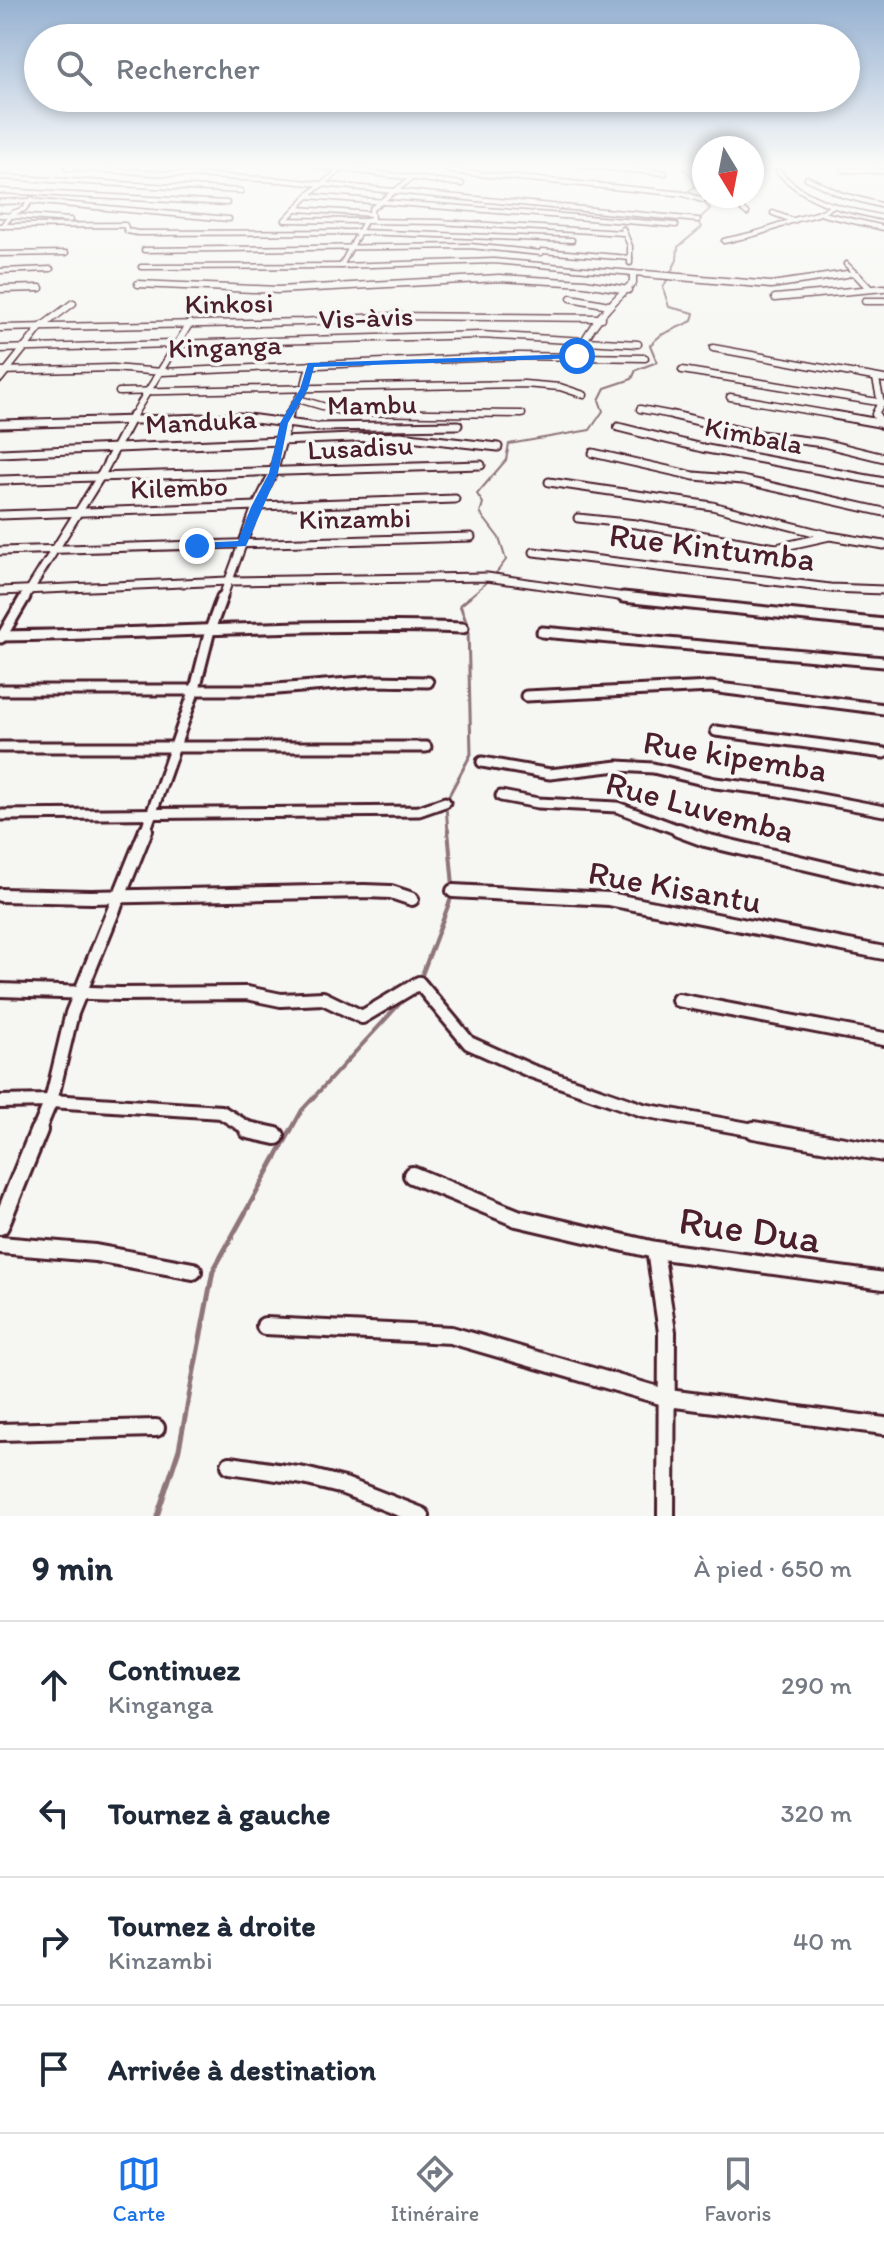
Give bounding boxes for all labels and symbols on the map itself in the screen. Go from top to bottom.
north arrow [692,136,764,208]
street label: Kinkosi [184,285,274,321]
street label: Vis-àvis [318,298,414,336]
street label: Kinganga [168,327,283,365]
route start [559,338,595,374]
street label: Mambu [327,386,417,422]
street label: Manduka [144,401,258,441]
street label: Kimbala [702,409,806,461]
street label: Lusadisu [306,427,414,467]
street label: Kilembo [130,468,228,506]
street label: Kinzambi [298,500,412,536]
street label: Rue Kintumba [607,514,817,580]
route end [179,528,215,564]
street label: Rue kipemba [640,721,830,791]
street label: Rue Luvemba [601,762,799,852]
street label: Rue Kisantu [585,852,765,922]
street label: Rue Dua [676,1195,824,1263]

